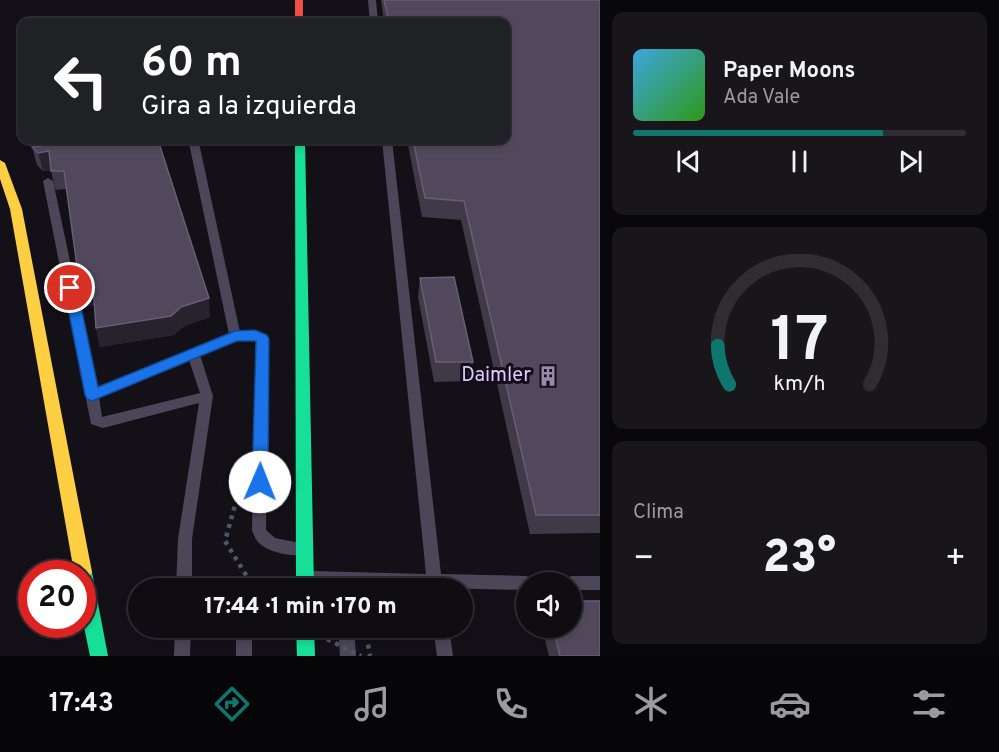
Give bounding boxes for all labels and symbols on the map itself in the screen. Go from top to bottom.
pin [44,262,95,313]
place label: Daimler [461,363,531,389]
building icon: Daimler [536,364,560,388]
position arrow [228,450,292,514]
speed limit sign: 20 [18,560,96,638]

